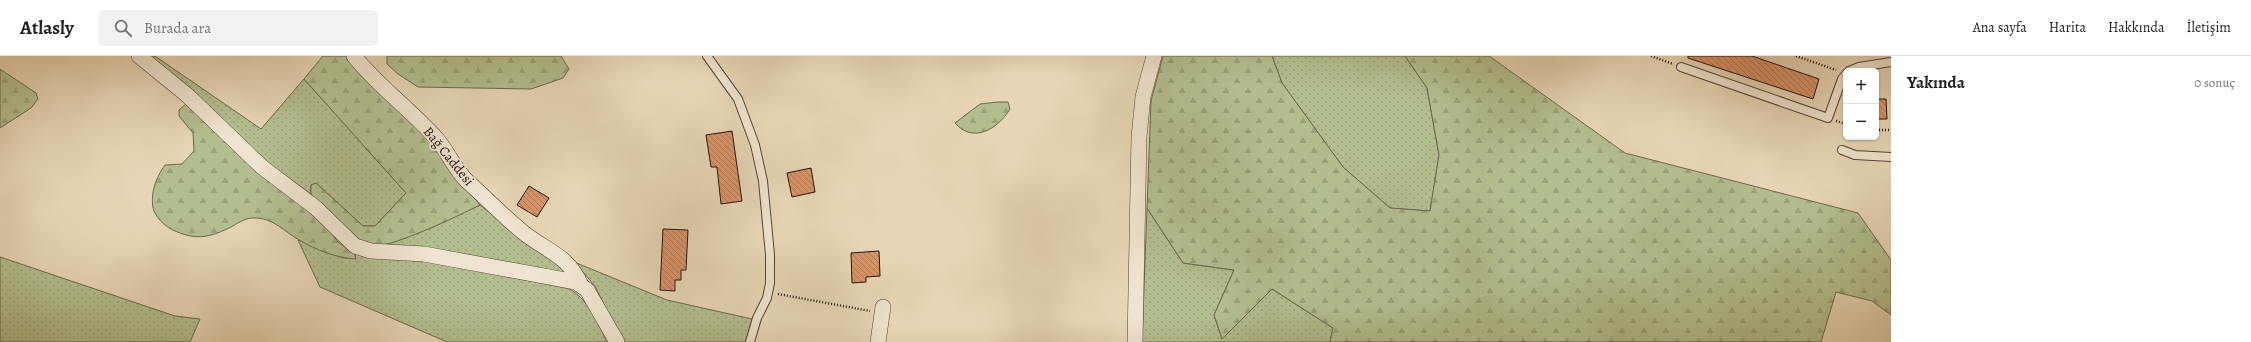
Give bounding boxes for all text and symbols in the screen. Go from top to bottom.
search box [98,10,378,46]
text: Atlasly [20,15,74,41]
icon: search [112,17,134,39]
text: Burada ara [144,18,211,38]
text: Ana sayfa [1973,18,2027,37]
text: Harita [2049,18,2086,37]
text: Hakkında [2108,18,2164,37]
text: İletişim [2186,18,2231,37]
map controls [1843,68,1879,140]
button: + [1843,68,1879,104]
text: Yakında [1907,71,1965,94]
text: 0 sonuç [2194,74,2235,91]
button: − [1843,104,1879,140]
street label: Bağ Caddesi [419,123,478,190]

